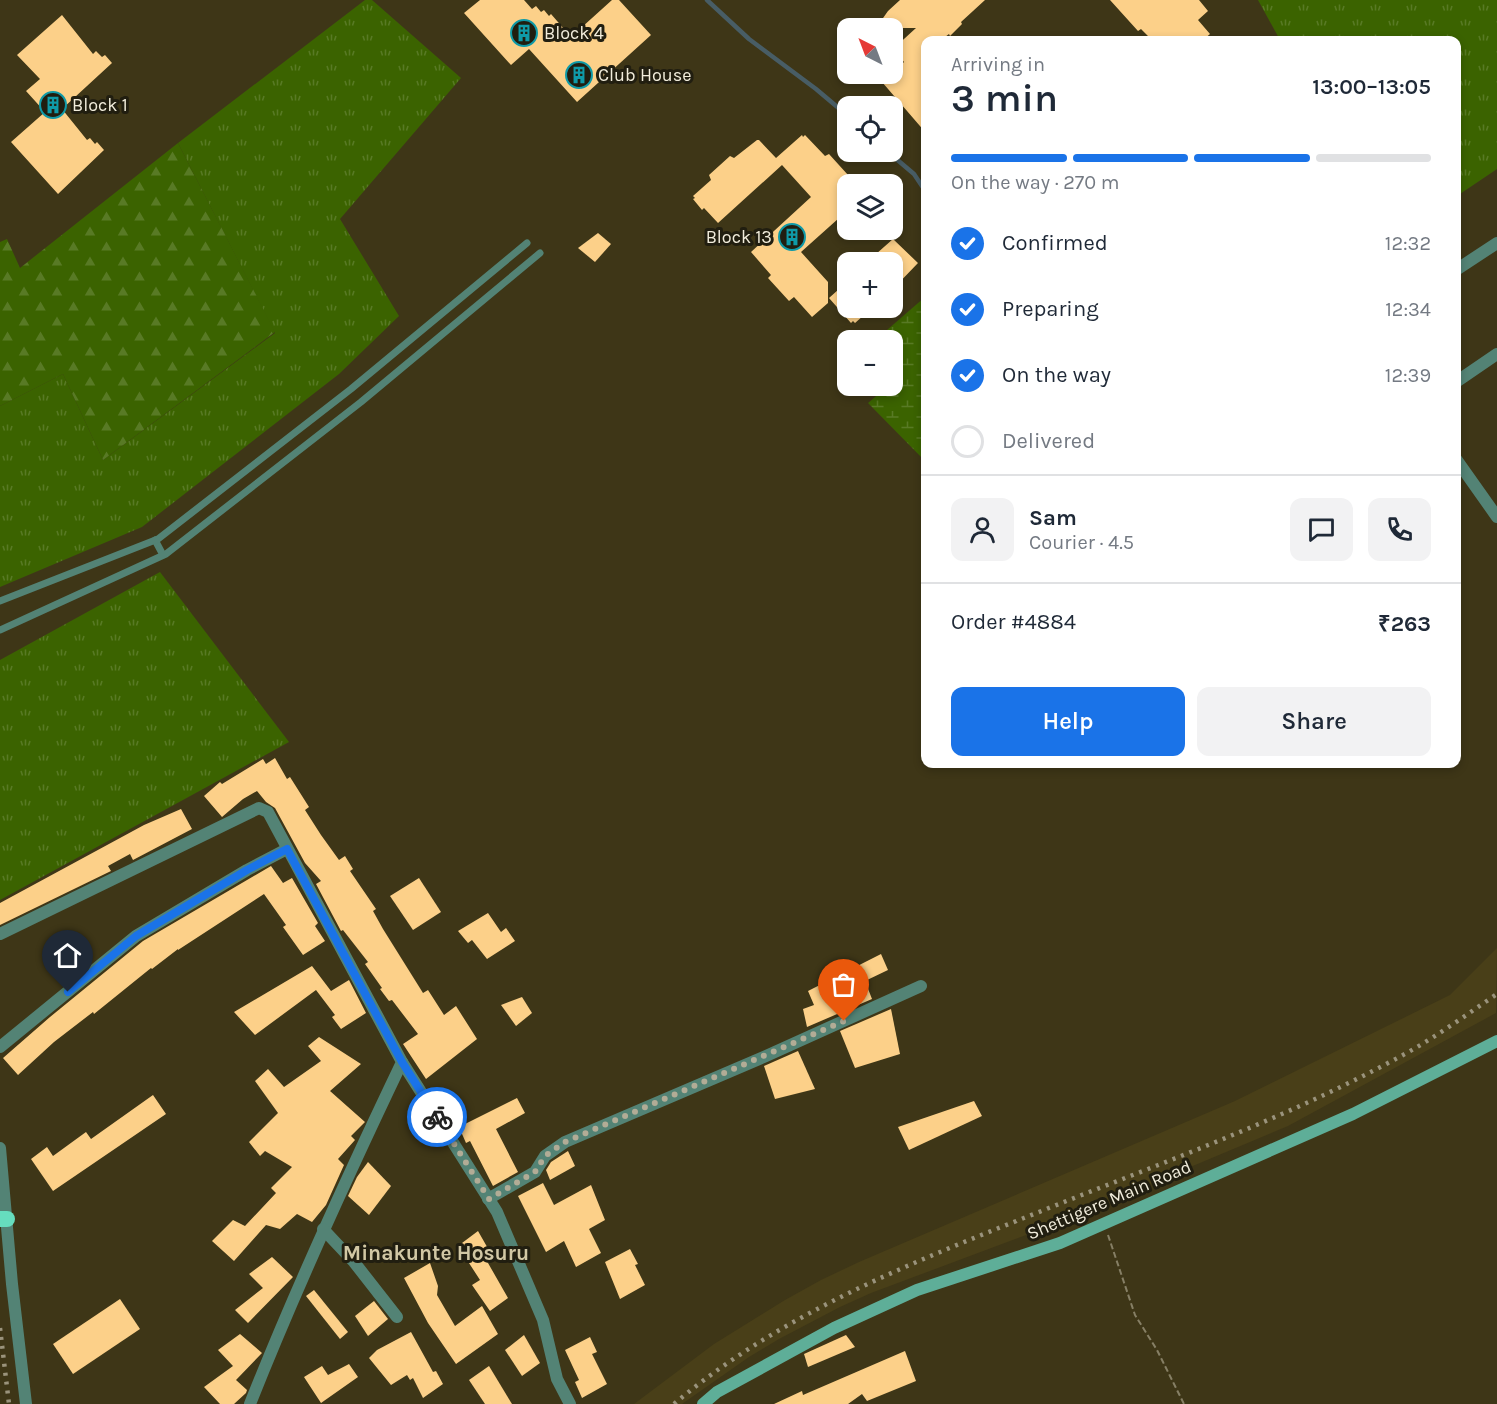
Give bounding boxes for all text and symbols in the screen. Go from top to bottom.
building icon: Block 4 [509,18,539,48]
north arrow [837,18,903,84]
map controls [837,18,903,396]
place label: Block 4 [544,22,604,44]
text: Arriving in [951,53,1045,76]
building icon: Club House [564,60,594,90]
place label: Club House [598,64,691,86]
text: 13:00–13:05 [1312,74,1431,100]
text: 3 min [951,75,1058,121]
building icon: Block 1 [38,90,68,120]
place label: Block 1 [72,94,128,116]
button: locate [837,96,903,162]
text: On the way · 270 m [951,171,1120,194]
button: layers [837,174,903,240]
building icon: Block 13 [777,222,807,252]
place label: Block 13 [706,226,772,248]
icon: check [951,227,984,260]
text: Confirmed [1002,230,1108,256]
text: 12:32 [1385,232,1431,255]
button: + [837,252,903,318]
icon: check [951,293,984,326]
text: Preparing [1002,296,1099,322]
text: 12:34 [1385,298,1431,321]
button: − [837,330,903,396]
icon: check [951,359,984,392]
text: On the way [1002,362,1111,388]
text: 12:39 [1385,364,1431,387]
text: Delivered [1002,428,1095,454]
button: person [951,498,1014,561]
button: chat [1290,498,1353,561]
button: phone [1368,498,1431,561]
text: Sam [1029,505,1077,531]
text: Courier · 4.5 [1029,531,1134,554]
text: Order #4884 [951,609,1076,635]
text: ₹263 [1378,611,1431,637]
button: Help [951,687,1185,756]
button: Share [1197,687,1431,756]
pin [42,930,93,992]
icon: home [51,939,84,972]
pin [818,959,869,1021]
icon: bag [827,968,860,1001]
courier [407,1087,467,1147]
icon: bike [421,1101,454,1134]
street label: Shettigere Main Road [1024,1155,1194,1245]
district label: Minakunte Hosuru [343,1241,529,1265]

